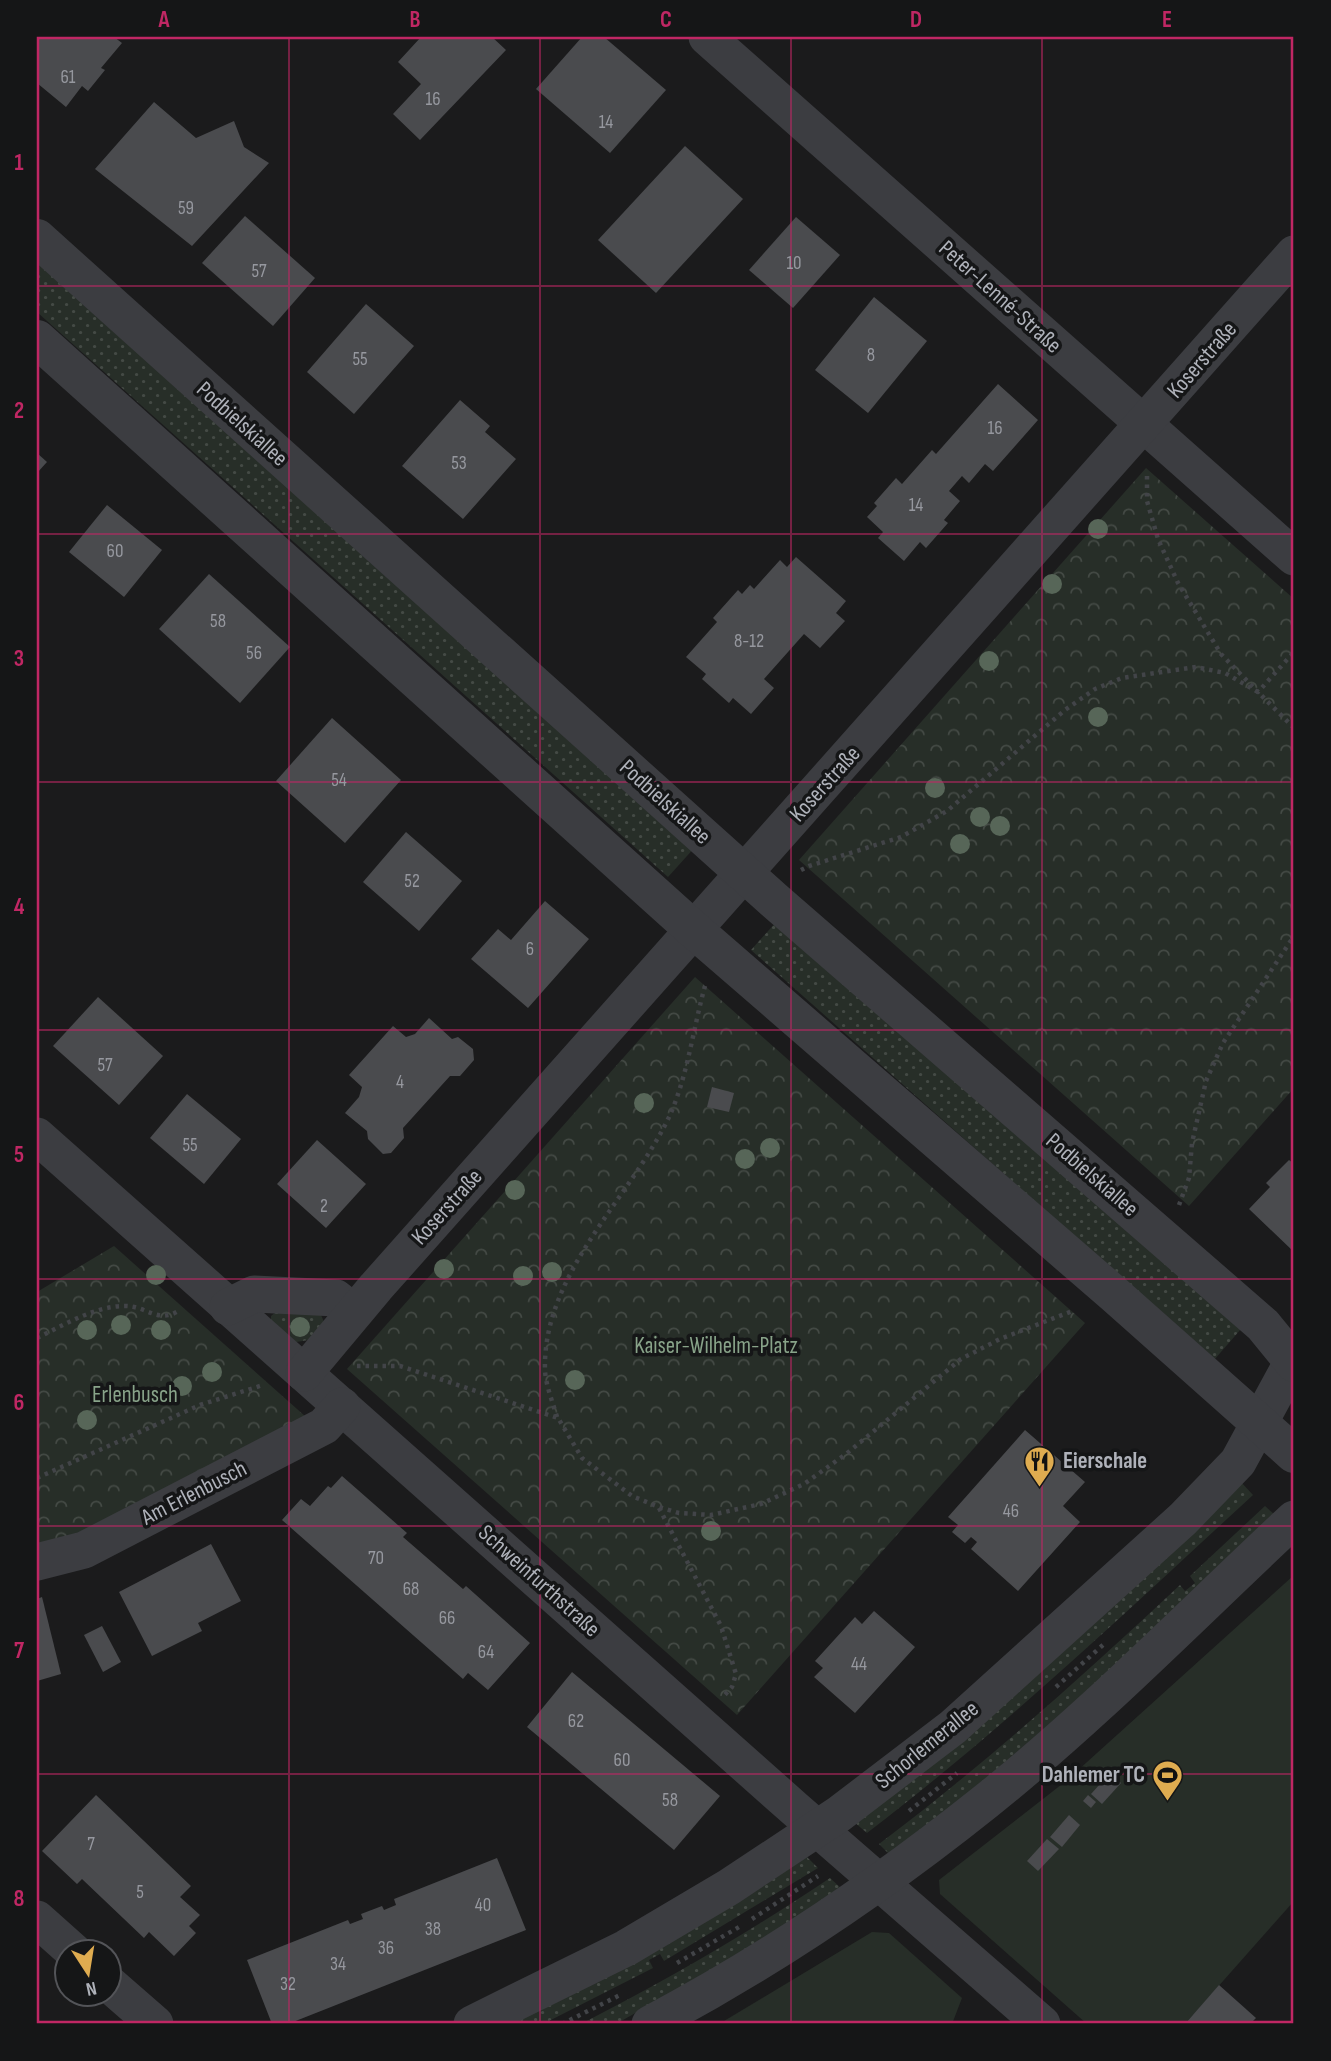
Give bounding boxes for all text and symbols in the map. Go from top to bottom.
text: A [158,6,171,34]
text: B [410,6,421,34]
text: C [660,6,672,34]
text: D [910,6,922,34]
text: E [1162,6,1172,34]
house number: 61 [61,66,76,89]
house number: 16 [426,88,440,111]
house number: 14 [599,111,613,134]
text: 1 [14,149,24,177]
house number: 59 [178,197,194,220]
street label: Peter-Lenné-Straße [933,235,1067,359]
house number: 10 [786,252,802,275]
house number: 57 [251,260,267,283]
street label: Koserstraße [1161,316,1243,404]
house number: 8 [867,344,875,367]
house number: 55 [352,348,368,371]
street label: Podbielskiallee [190,376,294,472]
text: 2 [14,397,24,425]
house number: 16 [988,417,1002,440]
house number: 53 [451,452,467,475]
house number: 14 [909,494,923,517]
house number: 60 [107,540,123,563]
house number: 58 [210,610,226,633]
house number: 8-12 [734,630,764,653]
house number: 56 [246,642,262,665]
text: 3 [14,645,24,673]
street label: Koserstraße [784,740,866,828]
street label: Podbielskiallee [613,754,717,850]
house number: 54 [331,769,347,792]
house number: 52 [404,870,420,893]
text: 4 [14,893,25,921]
house number: 6 [526,938,534,961]
house number: 57 [97,1054,113,1077]
house number: 4 [396,1071,404,1094]
street label: Podbielskiallee [1040,1127,1144,1223]
house number: 55 [182,1134,198,1157]
text: 5 [14,1141,24,1169]
street label: Koserstraße [406,1163,488,1251]
house number: 2 [320,1195,328,1218]
park label: Kaiser-Wilhelm-Platz [634,1332,798,1360]
park label: Erlenbusch [92,1381,178,1409]
text: 6 [14,1389,24,1417]
restaurant icon: Eierschale [1023,1444,1057,1488]
place label: Eierschale [1063,1447,1147,1475]
street label: Am Erlenbusch [136,1455,251,1532]
house number: 46 [1003,1500,1019,1523]
street label: Schweinfurthstraße [472,1519,606,1643]
house number: 70 [368,1547,384,1570]
house number: 68 [403,1578,419,1601]
house number: 66 [439,1607,455,1630]
text: 7 [14,1637,24,1665]
house number: 64 [478,1641,494,1664]
house number: 44 [851,1653,867,1676]
street label: Schorlemerallee [870,1695,984,1795]
house number: 62 [568,1710,584,1733]
house number: 60 [614,1749,630,1772]
sports icon: Dahlemer TC [1151,1758,1185,1802]
place label: Dahlemer TC [1042,1761,1145,1789]
house number: 58 [662,1789,678,1812]
house number: 7 [87,1833,95,1856]
house number: 5 [136,1881,144,1904]
text: 8 [14,1885,25,1913]
house number: 40 [475,1894,491,1917]
house number: 38 [425,1918,441,1941]
house number: 36 [378,1937,394,1960]
north arrow [52,1938,122,2008]
house number: 34 [330,1953,346,1976]
house number: 32 [280,1973,296,1996]
text: N [84,1976,99,2000]

